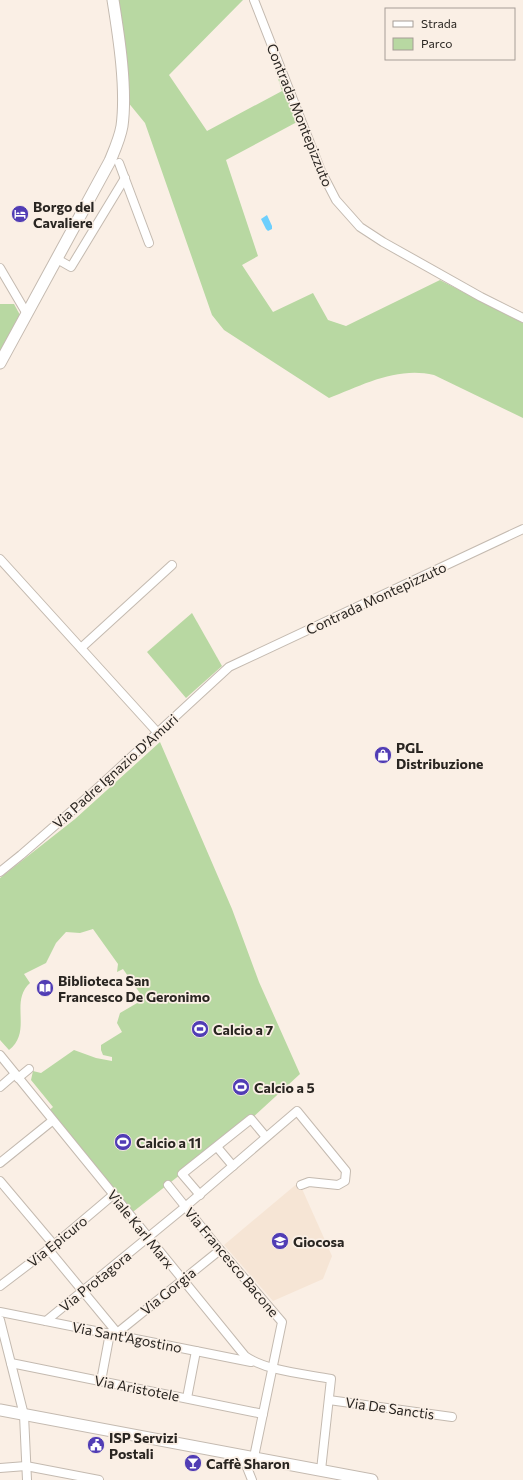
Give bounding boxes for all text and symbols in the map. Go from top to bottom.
legend [385,8,515,60]
text: Strada [421,16,457,30]
text: Parco [421,36,453,50]
street label: Contrada Montepizzuto [263,41,337,189]
place label: Borgo del Cavaliere [33,198,94,231]
hotel icon: Borgo del Cavaliere [10,204,30,224]
street label: Contrada Montepizzuto [303,558,449,638]
street label: Via Padre Ignazio D'Amuri [49,710,181,832]
place label: PGL Distribuzione [396,739,483,772]
shop icon: PGL Distribuzione [373,745,393,765]
place label: Biblioteca San Francesco De Geronimo [58,972,210,1005]
library icon: Biblioteca San Francesco De Geronimo [35,978,55,998]
sports icon: Calcio a 7 [190,1019,210,1039]
place label: Calcio a 7 [213,1021,274,1038]
sports icon: Calcio a 5 [231,1077,251,1097]
place label: Calcio a 5 [254,1079,315,1096]
sports icon: Calcio a 11 [113,1132,133,1152]
place label: Calcio a 11 [136,1134,201,1151]
street label: Viale Karl Marx [104,1186,178,1272]
street label: Via Francesco Bacone [181,1204,283,1320]
street label: Via Epicuro [24,1212,90,1270]
school or university icon: Giocosa [270,1231,290,1251]
place label: Giocosa [293,1233,344,1250]
street label: Via Protagora [56,1247,134,1315]
street label: Via Gorgia [137,1264,199,1318]
street label: Via Sant'Agostino [71,1318,183,1356]
street label: Via Aristotele [93,1371,181,1405]
street label: Via De Sanctis [344,1393,436,1423]
place label: ISP Servizi Postali [109,1429,178,1462]
public building icon: ISP Servizi Postali [86,1435,106,1455]
bar icon: Caffè Sharon [183,1453,203,1473]
place label: Caffè Sharon [206,1455,290,1472]

